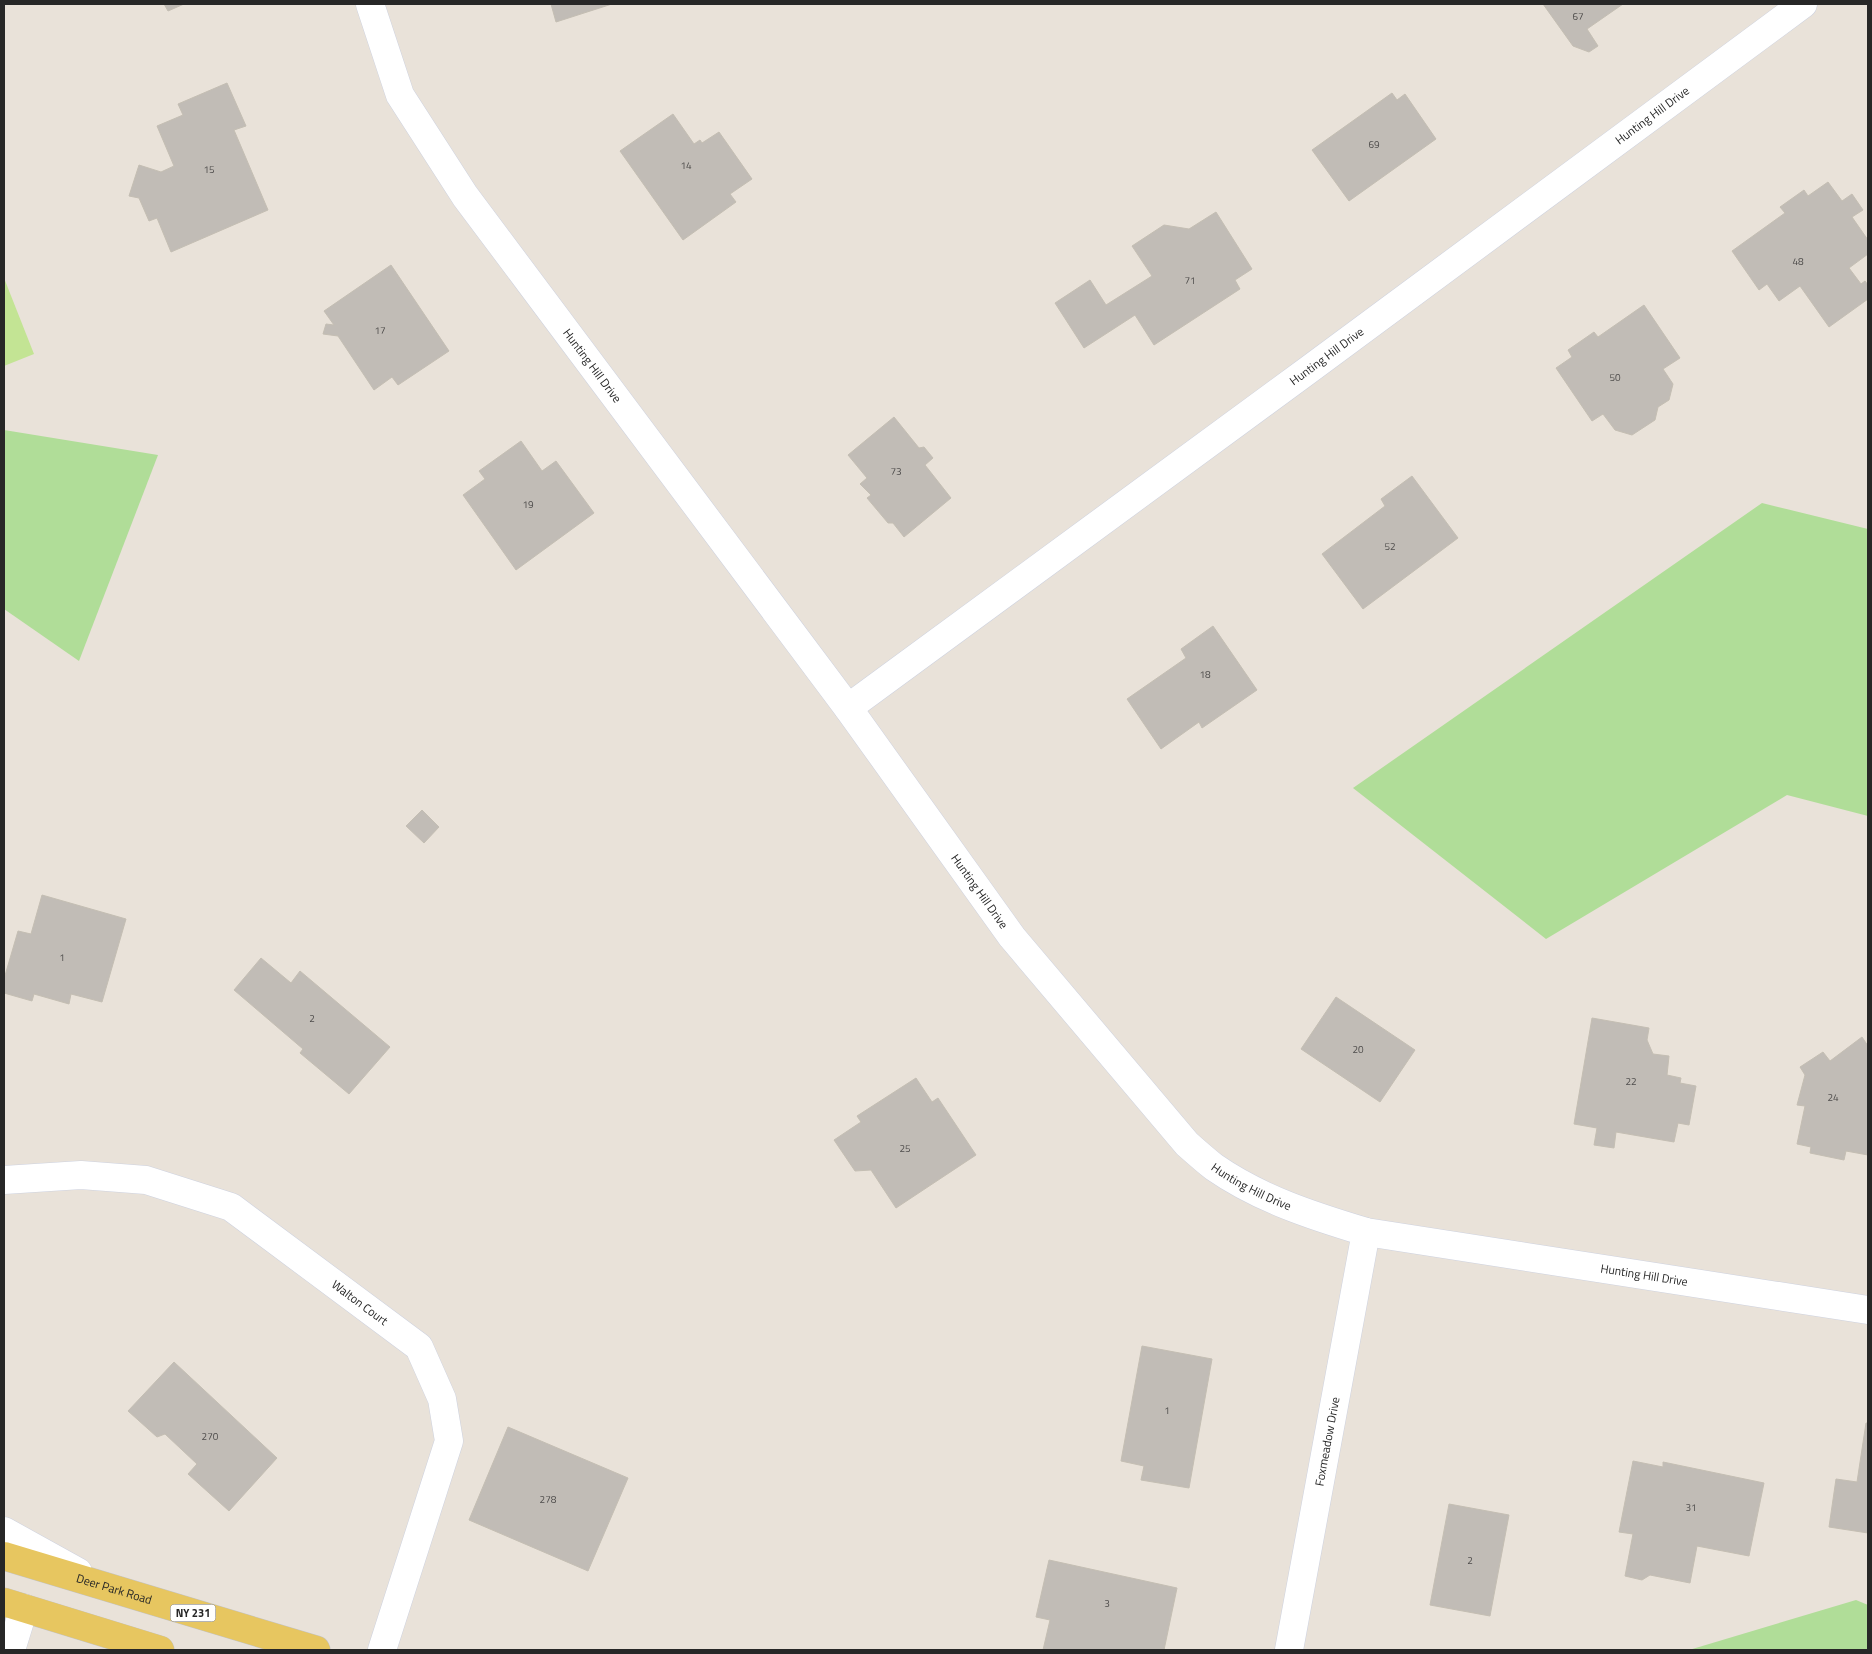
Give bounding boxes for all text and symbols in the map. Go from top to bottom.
house number: 67 [1572,9,1584,24]
street label: Hunting Hill Drive [1611,81,1693,149]
house number: 69 [1368,137,1380,152]
house number: 14 [680,158,692,173]
house number: 15 [203,162,215,177]
house number: 48 [1792,254,1804,269]
house number: 71 [1184,273,1196,288]
street label: Hunting Hill Drive [1285,322,1368,390]
house number: 17 [374,323,386,338]
street label: Hunting Hill Drive [558,324,626,407]
house number: 50 [1609,370,1621,385]
house number: 73 [890,464,902,479]
house number: 19 [522,497,534,512]
house number: 52 [1384,539,1396,554]
house number: 18 [1199,667,1211,682]
street label: Hunting Hill Drive [946,850,1013,933]
house number: 1 [59,950,65,965]
house number: 2 [309,1011,315,1026]
house number: 20 [1352,1042,1364,1057]
house number: 22 [1625,1074,1637,1089]
house number: 24 [1827,1090,1839,1105]
house number: 25 [899,1141,911,1156]
street label: Hunting Hill Drive [1208,1158,1294,1215]
street label: Hunting Hill Drive [1599,1259,1689,1291]
street label: Walton Court [328,1275,393,1330]
street label: Foxmeadow Drive [1309,1395,1344,1488]
house number: 1 [1164,1403,1170,1418]
house number: 270 [202,1429,219,1444]
house number: 278 [540,1492,557,1507]
house number: 31 [1685,1500,1697,1515]
house number: 2 [1467,1553,1473,1568]
street label: Deer Park Road [74,1568,154,1609]
house number: 3 [1104,1596,1110,1611]
road number: NY 231 [170,1605,216,1622]

